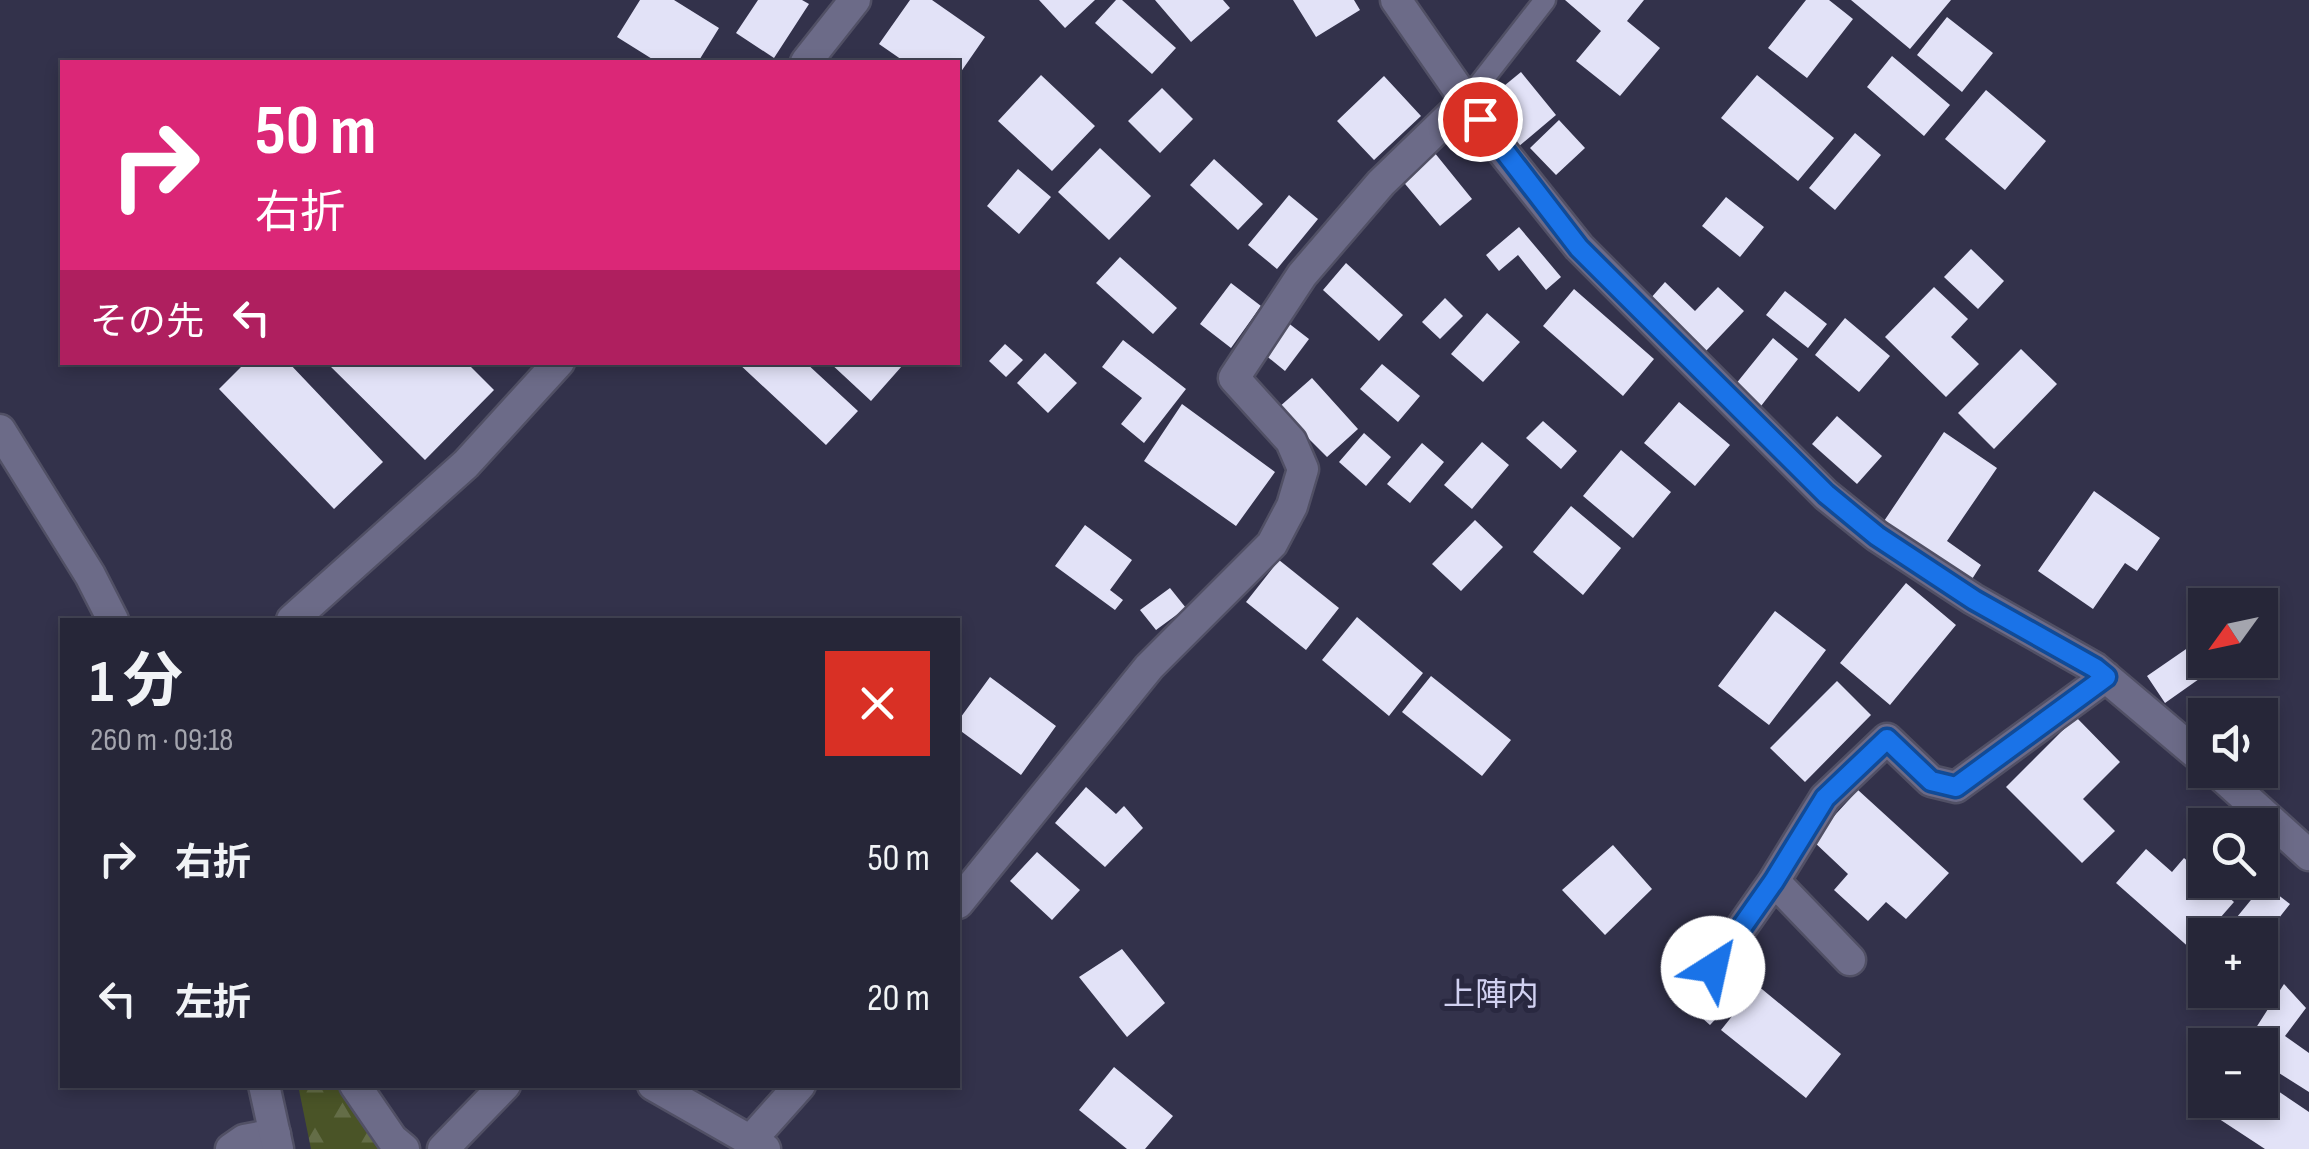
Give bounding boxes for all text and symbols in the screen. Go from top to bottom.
pin [1438,77,1523,162]
text: 50 m [255,90,376,174]
icon: arrive [1453,92,1508,147]
icon: right [90,100,220,230]
text: 右折 [255,186,345,241]
icon: left [224,290,279,345]
text: その先 [90,300,204,345]
north arrow [2188,588,2278,678]
map controls [2188,588,2278,1118]
text: 1 分 [90,647,183,719]
button: close [825,651,930,756]
button: sound [2188,698,2278,788]
text: 260 m · 09:18 [90,721,233,760]
button: search [2188,808,2278,898]
icon: right [90,831,145,886]
text: 50 m [867,836,930,881]
text: 右折 [175,841,251,886]
position arrow [1661,916,1765,1020]
button: + [2188,918,2278,1008]
icon: left [90,971,145,1026]
text: 20 m [867,976,930,1021]
district label: 上陣内 [1443,976,1539,1015]
text: 左折 [175,981,251,1026]
button: − [2188,1028,2278,1118]

